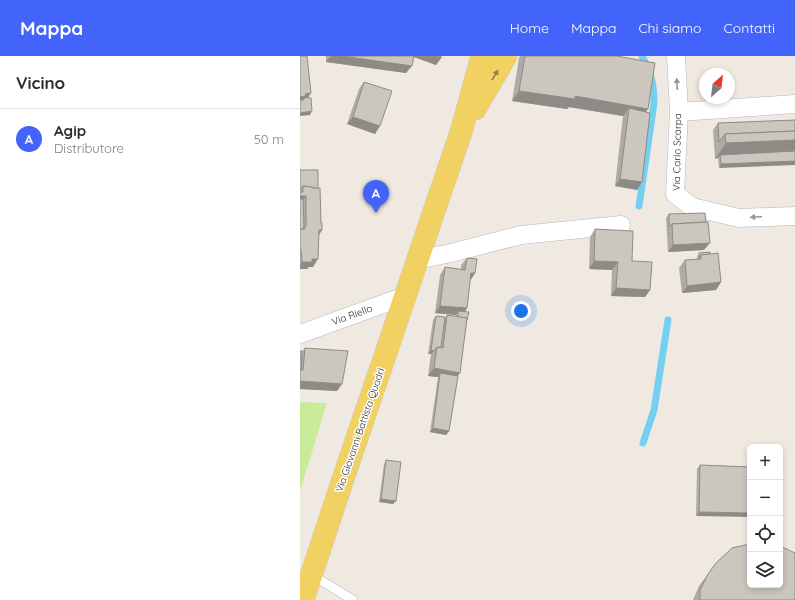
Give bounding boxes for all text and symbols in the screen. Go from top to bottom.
text: Mappa [20,16,83,40]
text: Home [510,19,549,37]
text: Mappa [571,19,616,37]
text: Chi siamo [638,19,702,37]
text: Contatti [724,19,775,37]
north arrow [699,68,735,104]
one-way arrow [492,69,499,81]
text: Vicino [16,72,65,93]
one-way arrow [674,78,681,90]
street label: Via Carlo Scarpa [670,113,684,191]
text: Agip [54,121,86,140]
text: A [25,131,33,147]
text: 50 m [254,131,284,147]
text: Distributore [54,140,124,156]
pin: A [363,180,389,213]
one-way arrow [750,214,762,221]
your location [511,301,531,321]
street label: Via Riello [330,302,374,328]
street label: Via Giovanni Battista Quadri [333,366,387,494]
map controls [747,444,783,588]
button: + [747,444,783,480]
button: − [747,480,783,516]
button: locate [747,516,783,552]
button: layers [747,552,783,588]

